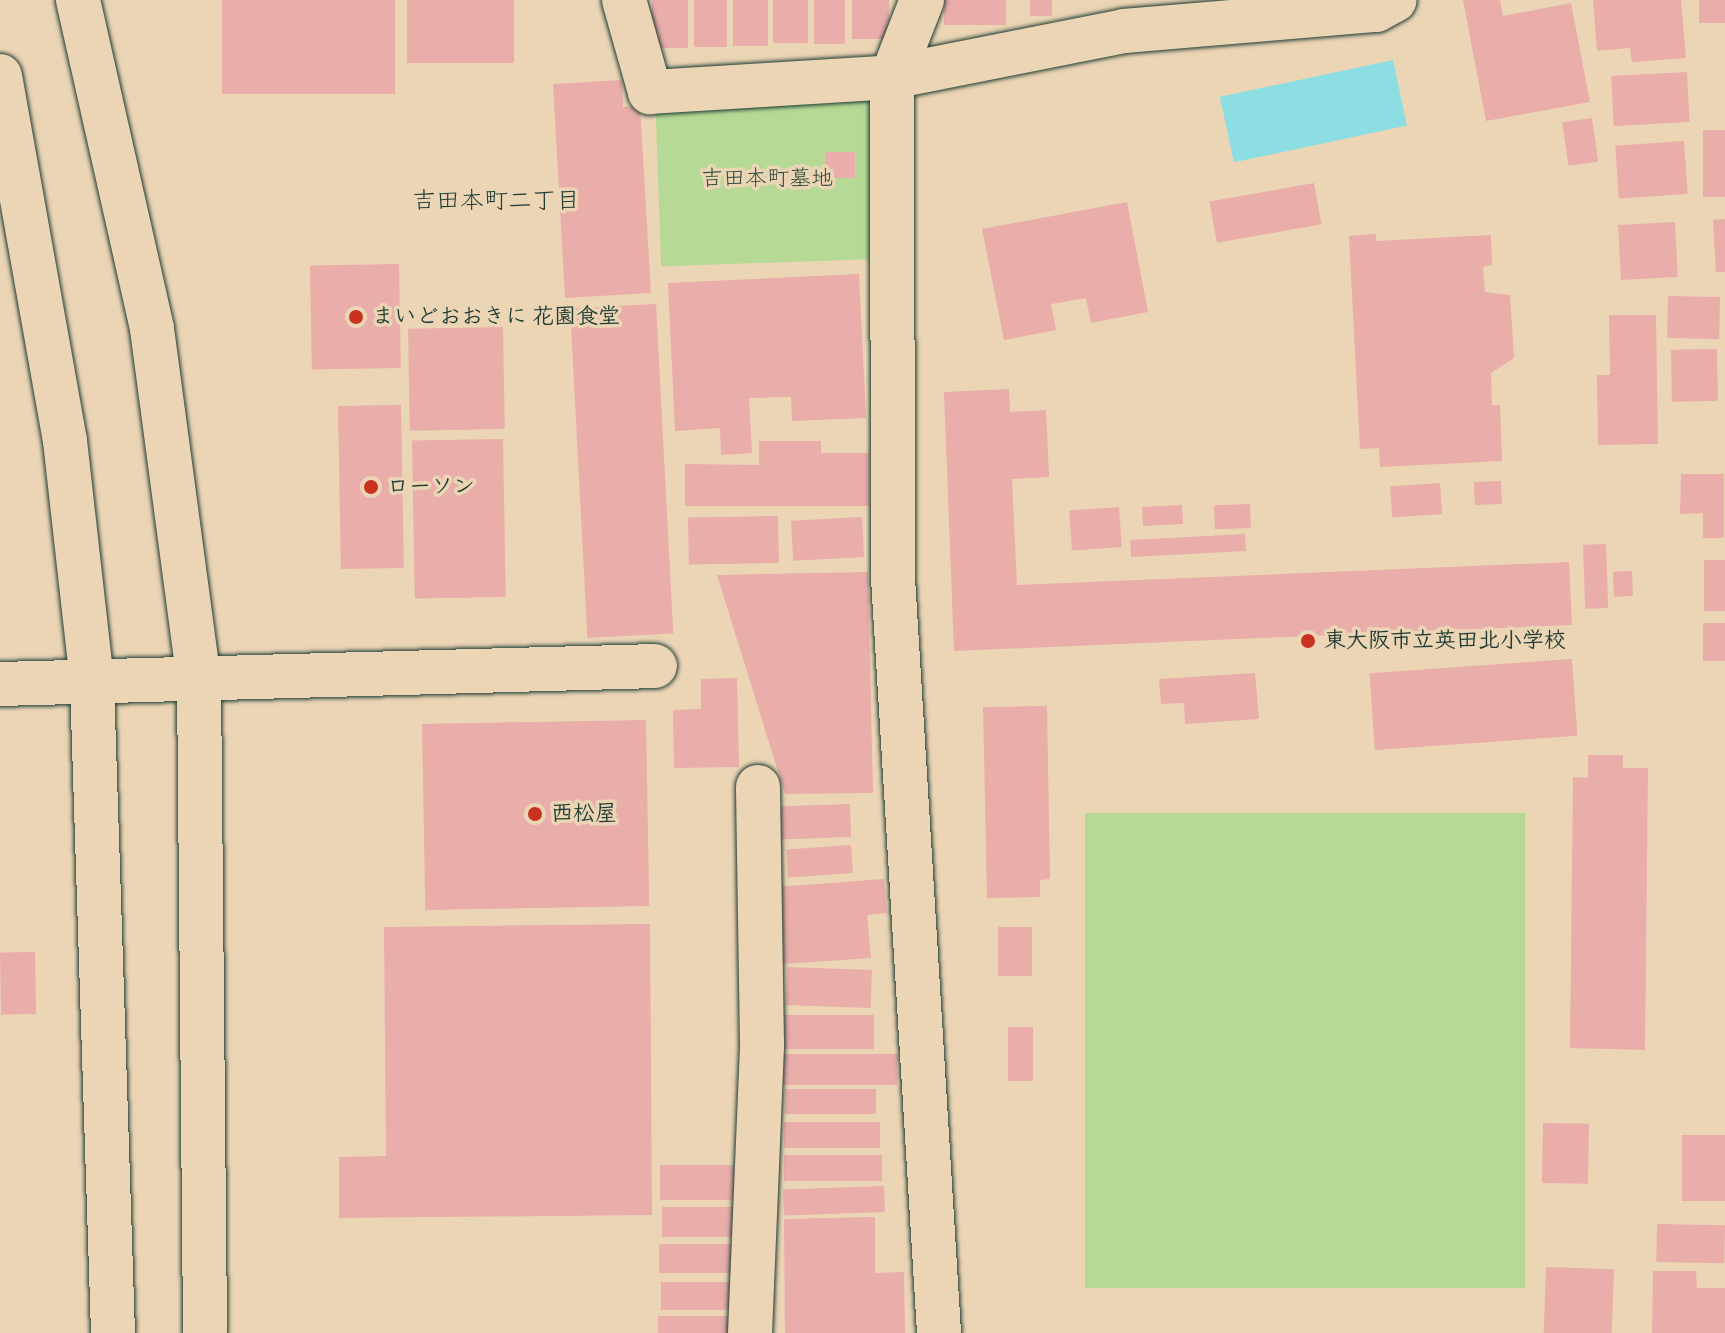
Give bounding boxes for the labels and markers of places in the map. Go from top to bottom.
place label: まいどおおきに 花園食堂 [372,304,619,330]
marker: まいどおおきに 花園食堂 [347,308,365,326]
place label: ローソン [387,474,475,500]
marker: ローソン [362,478,380,496]
place label: 東大阪市立英田北小学校 [1324,628,1566,654]
marker: 東大阪市立英田北小学校 [1299,632,1317,650]
place label: 西松屋 [551,801,617,827]
marker: 西松屋 [526,805,544,823]

